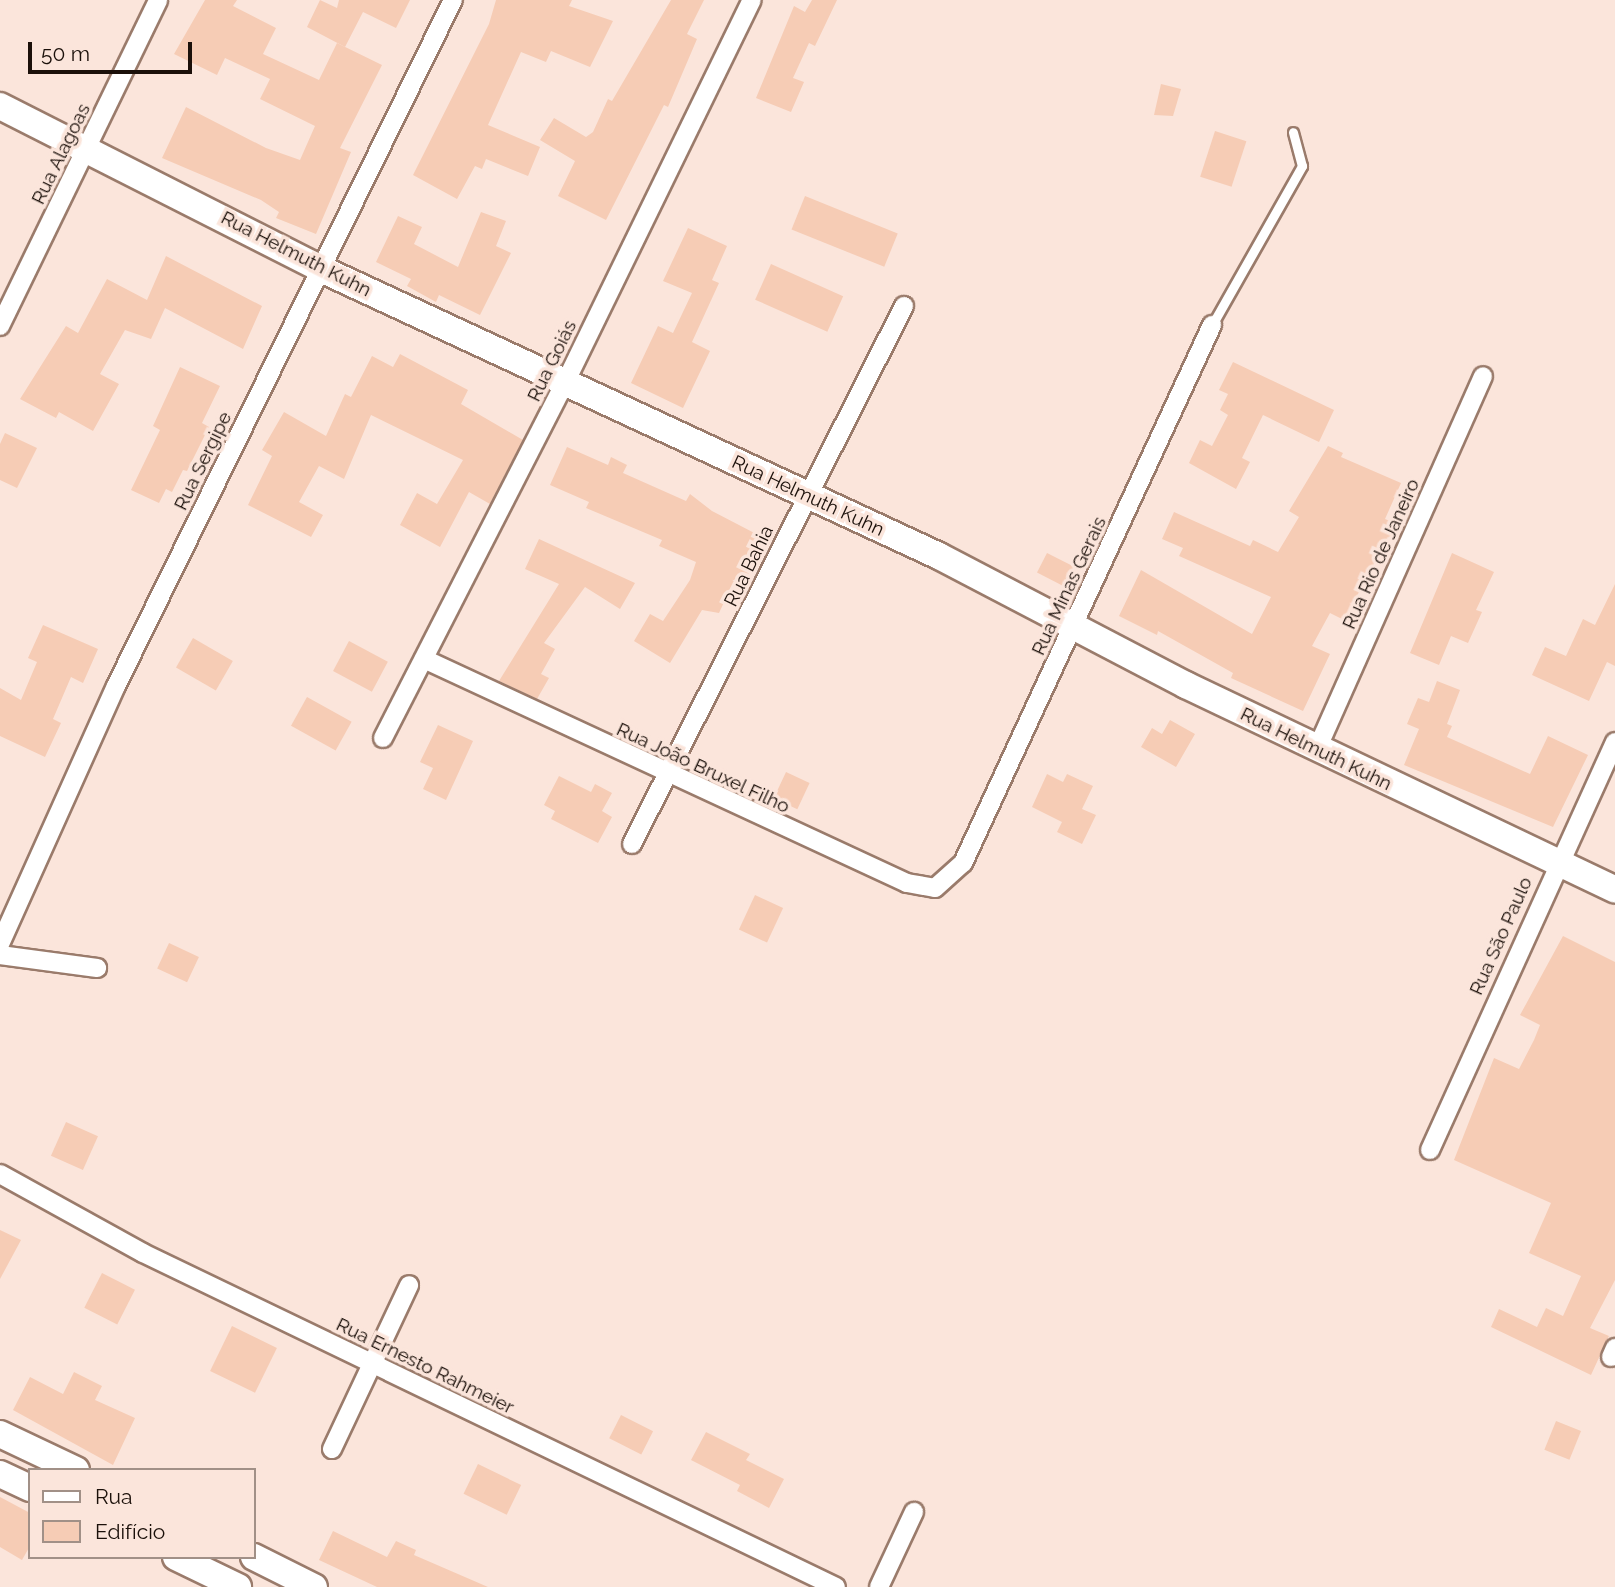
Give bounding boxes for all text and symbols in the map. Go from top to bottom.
scale bar [32,28,196,72]
text: 50 m [41,41,90,66]
street label: Rua Alagoas [27,100,95,208]
street label: Rua Helmuth Kuhn [217,206,375,302]
street label: Rua Goiás [523,317,581,405]
street label: Rua Sergipe [169,408,237,514]
street label: Rua Helmuth Kuhn [728,451,888,541]
street label: Rua Rio de Janeiro [1338,475,1424,633]
street label: Rua Minas Gerais [1027,513,1111,659]
street label: Rua Bahia [720,522,778,610]
street label: Rua Helmuth Kuhn [1237,703,1395,795]
street label: Rua João Bruxel Filho [612,718,794,818]
street label: Rua São Paulo [1465,874,1537,998]
street label: Rua Ernesto Rahmeier [332,1313,518,1419]
legend [28,1468,256,1559]
text: Rua [95,1484,132,1509]
text: Edifício [95,1519,165,1544]

